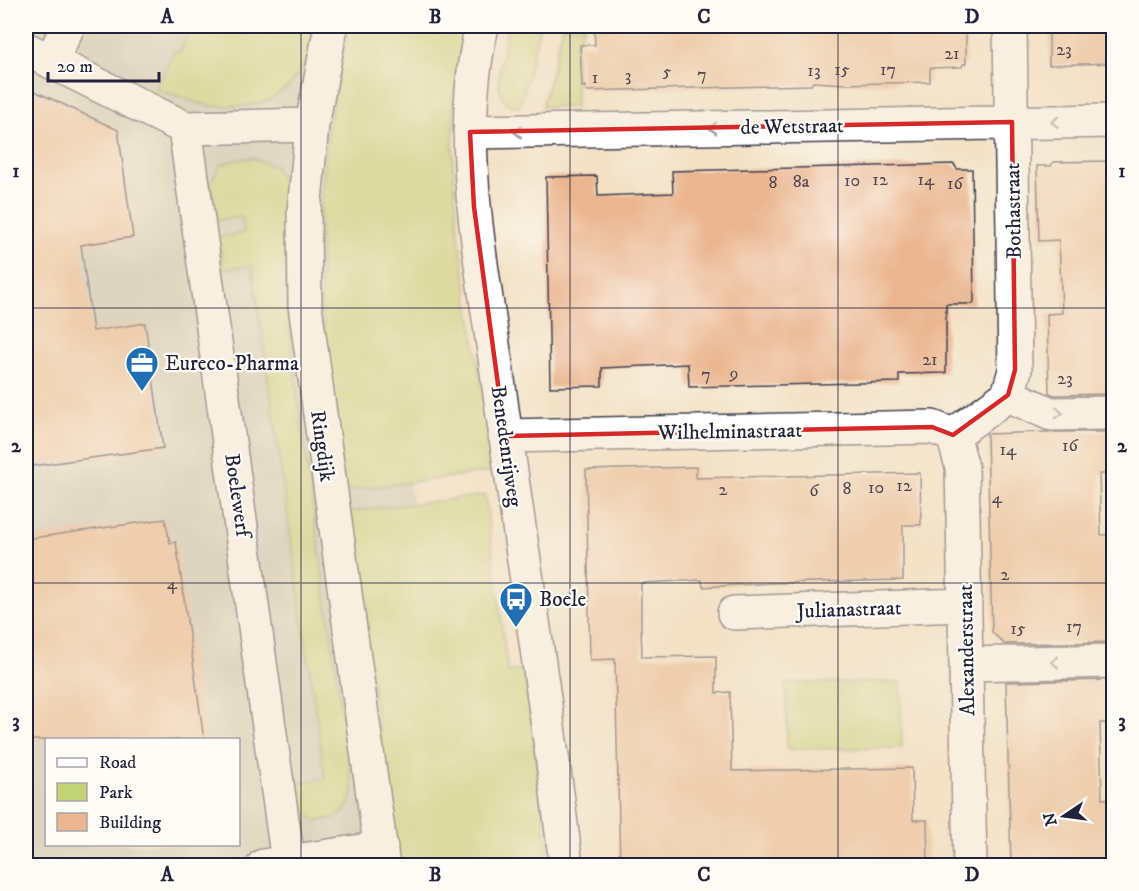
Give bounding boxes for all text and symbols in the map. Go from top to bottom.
text: A [160,5,175,30]
text: B [429,5,441,30]
text: C [697,5,711,30]
text: D [965,5,980,30]
house number: 23 [1056,39,1072,61]
house number: 21 [944,43,960,65]
scale bar [48,45,159,83]
text: 20 m [57,56,93,78]
house number: 15 [834,59,850,81]
house number: 17 [880,59,896,81]
house number: 13 [807,60,821,82]
house number: 5 [663,61,672,83]
house number: 7 [697,64,707,86]
house number: 3 [625,65,631,87]
house number: 1 [592,67,598,89]
street label: de Wetstraat [740,113,844,141]
one-way arrow [1051,115,1060,128]
one-way arrow [709,122,718,134]
one-way arrow [514,126,523,138]
text: 1 [12,159,20,184]
text: 1 [1118,159,1126,184]
street label: Bothastraat [1000,162,1028,259]
house number: 12 [872,169,888,191]
house number: 14 [918,169,935,191]
house number: 10 [844,170,860,192]
house number: 8a [793,171,810,193]
house number: 8 [768,172,778,194]
house number: 16 [947,173,964,195]
office icon: Eureco-Pharma [124,345,160,392]
house number: 21 [922,349,938,371]
place label: Eureco-Pharma [165,351,299,377]
house number: 9 [729,363,738,385]
house number: 7 [701,364,711,386]
house number: 23 [1057,368,1073,390]
street label: Benedenrijweg [485,384,528,509]
one-way arrow [1054,407,1063,420]
street label: Ringdijk [304,409,340,484]
street label: Wilhelminastraat [657,418,803,446]
text: 2 [11,434,22,459]
text: 2 [1117,434,1128,459]
house number: 16 [1062,435,1079,457]
house number: 14 [1000,439,1017,461]
street label: Boelewerf [218,452,256,542]
house number: 12 [896,475,912,497]
house number: 10 [868,477,884,499]
house number: 8 [842,478,852,500]
house number: 2 [719,479,728,501]
house number: 6 [809,480,819,502]
house number: 4 [992,487,1003,509]
house number: 2 [1001,564,1010,586]
house number: 4 [167,573,178,595]
bus stop icon: Boele [498,581,534,628]
street label: Alexanderstraat [953,584,981,716]
place label: Boele [539,587,586,613]
street label: Julianastraat [794,595,902,625]
house number: 17 [1066,616,1082,638]
house number: 15 [1010,618,1026,640]
one-way arrow [1051,656,1060,668]
text: 3 [12,709,20,734]
text: 3 [1118,709,1126,734]
legend [45,738,240,846]
text: Road [99,752,136,774]
text: Park [99,782,133,804]
north arrow [1034,786,1094,846]
text: N [1039,810,1062,828]
text: Building [99,812,161,834]
text: A [160,863,175,888]
text: B [429,863,441,888]
text: C [697,863,711,888]
text: D [965,863,980,888]

